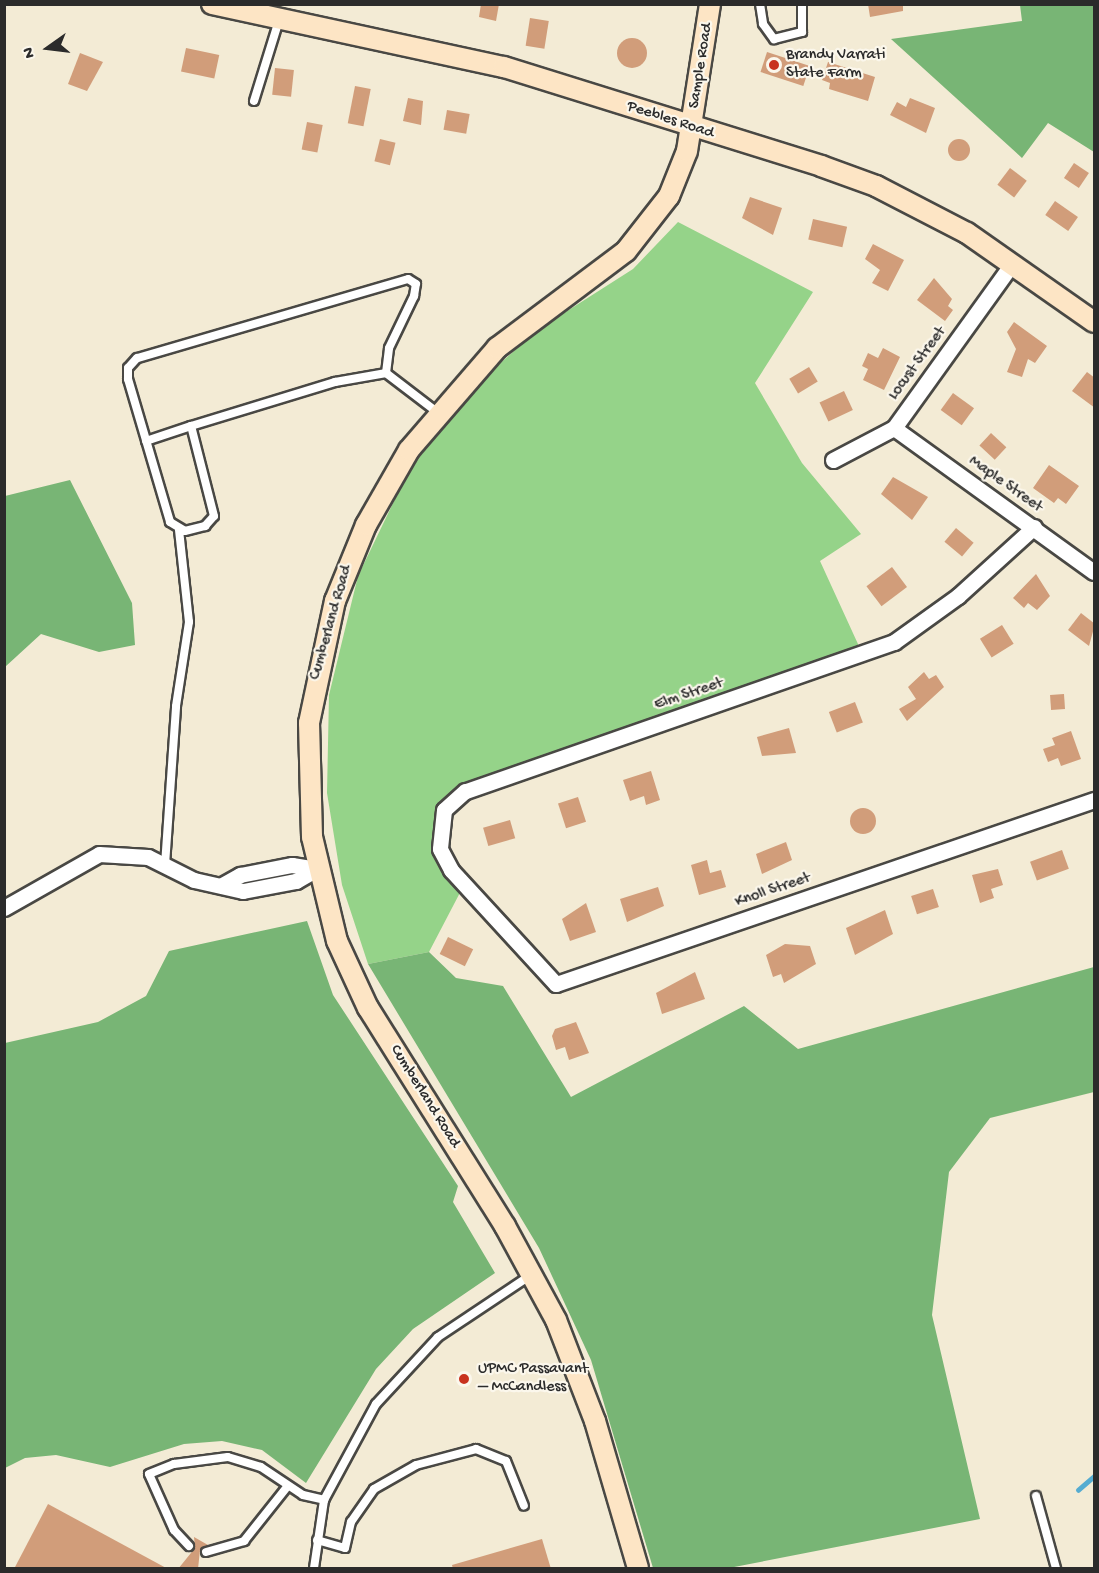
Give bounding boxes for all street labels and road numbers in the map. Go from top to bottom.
street label: Sample Road [686,22,718,110]
street label: Peebles Road [624,98,716,144]
street label: Locust Street [885,324,951,404]
street label: Maple Street [964,452,1046,518]
street label: Cumberland Road [307,564,357,682]
street label: Elm Street [652,674,726,716]
street label: Knoll Street [733,869,813,913]
street label: Cumberland Road [385,1042,463,1152]

